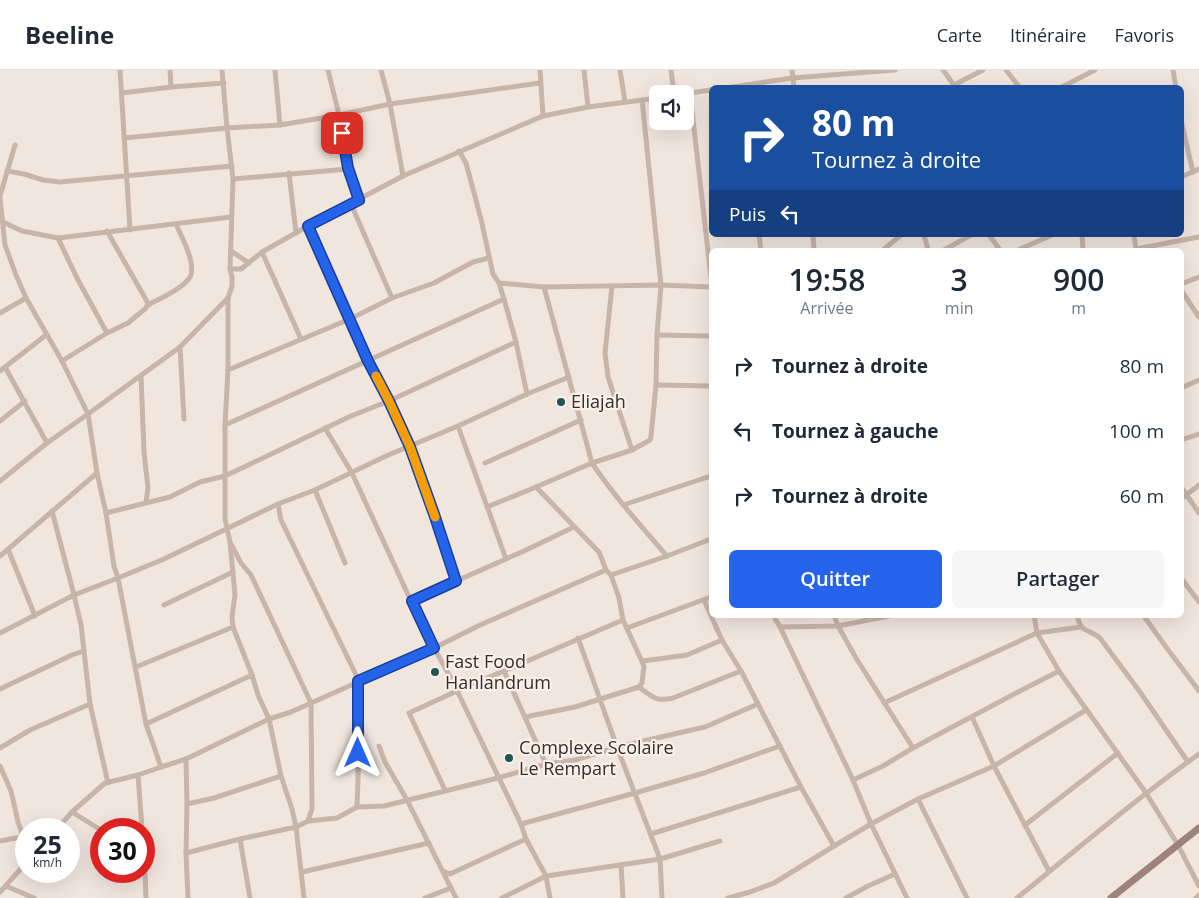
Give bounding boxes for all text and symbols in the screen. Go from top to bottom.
text: Beeline [25,18,114,51]
text: Carte [937,23,982,47]
text: Itinéraire [1010,23,1086,47]
text: Favoris [1114,23,1174,47]
map controls [649,85,694,130]
button: sound [649,85,694,130]
text: 80 m [812,99,895,146]
icon: right [729,105,794,170]
pin [321,112,363,154]
icon: arrive [328,119,356,147]
text: Tournez à droite [812,144,981,174]
icon: left [776,200,804,228]
text: Puis [729,201,766,227]
text: 19:58 [789,259,865,300]
text: 3 [951,259,968,300]
text: 900 [1053,259,1104,300]
text: Arrivée [800,297,854,319]
text: min [945,297,974,319]
text: m [1071,297,1086,319]
icon: right [729,352,757,380]
text: Tournez à droite [772,353,928,379]
text: 80 m [1120,353,1164,379]
place label: Eliajah [571,389,626,413]
marker: Eliajah [555,396,567,408]
icon: left [729,417,757,445]
text: Tournez à gauche [772,418,938,444]
text: 100 m [1109,418,1164,444]
icon: right [729,482,757,510]
text: Tournez à droite [772,483,928,509]
text: 60 m [1120,483,1164,509]
button: Quitter [729,550,942,608]
button: Partager [952,550,1164,608]
place label: Fast Food Hanlandrum [445,649,551,694]
marker: Fast Food Hanlandrum [429,666,441,678]
position arrow [331,726,383,778]
place label: Complexe Scolaire Le Rempart [519,735,674,780]
marker: Complexe Scolaire Le Rempart [503,752,515,764]
speed limit sign: 30 [90,818,155,883]
text: 25 [33,827,62,861]
text: km/h [33,854,62,871]

